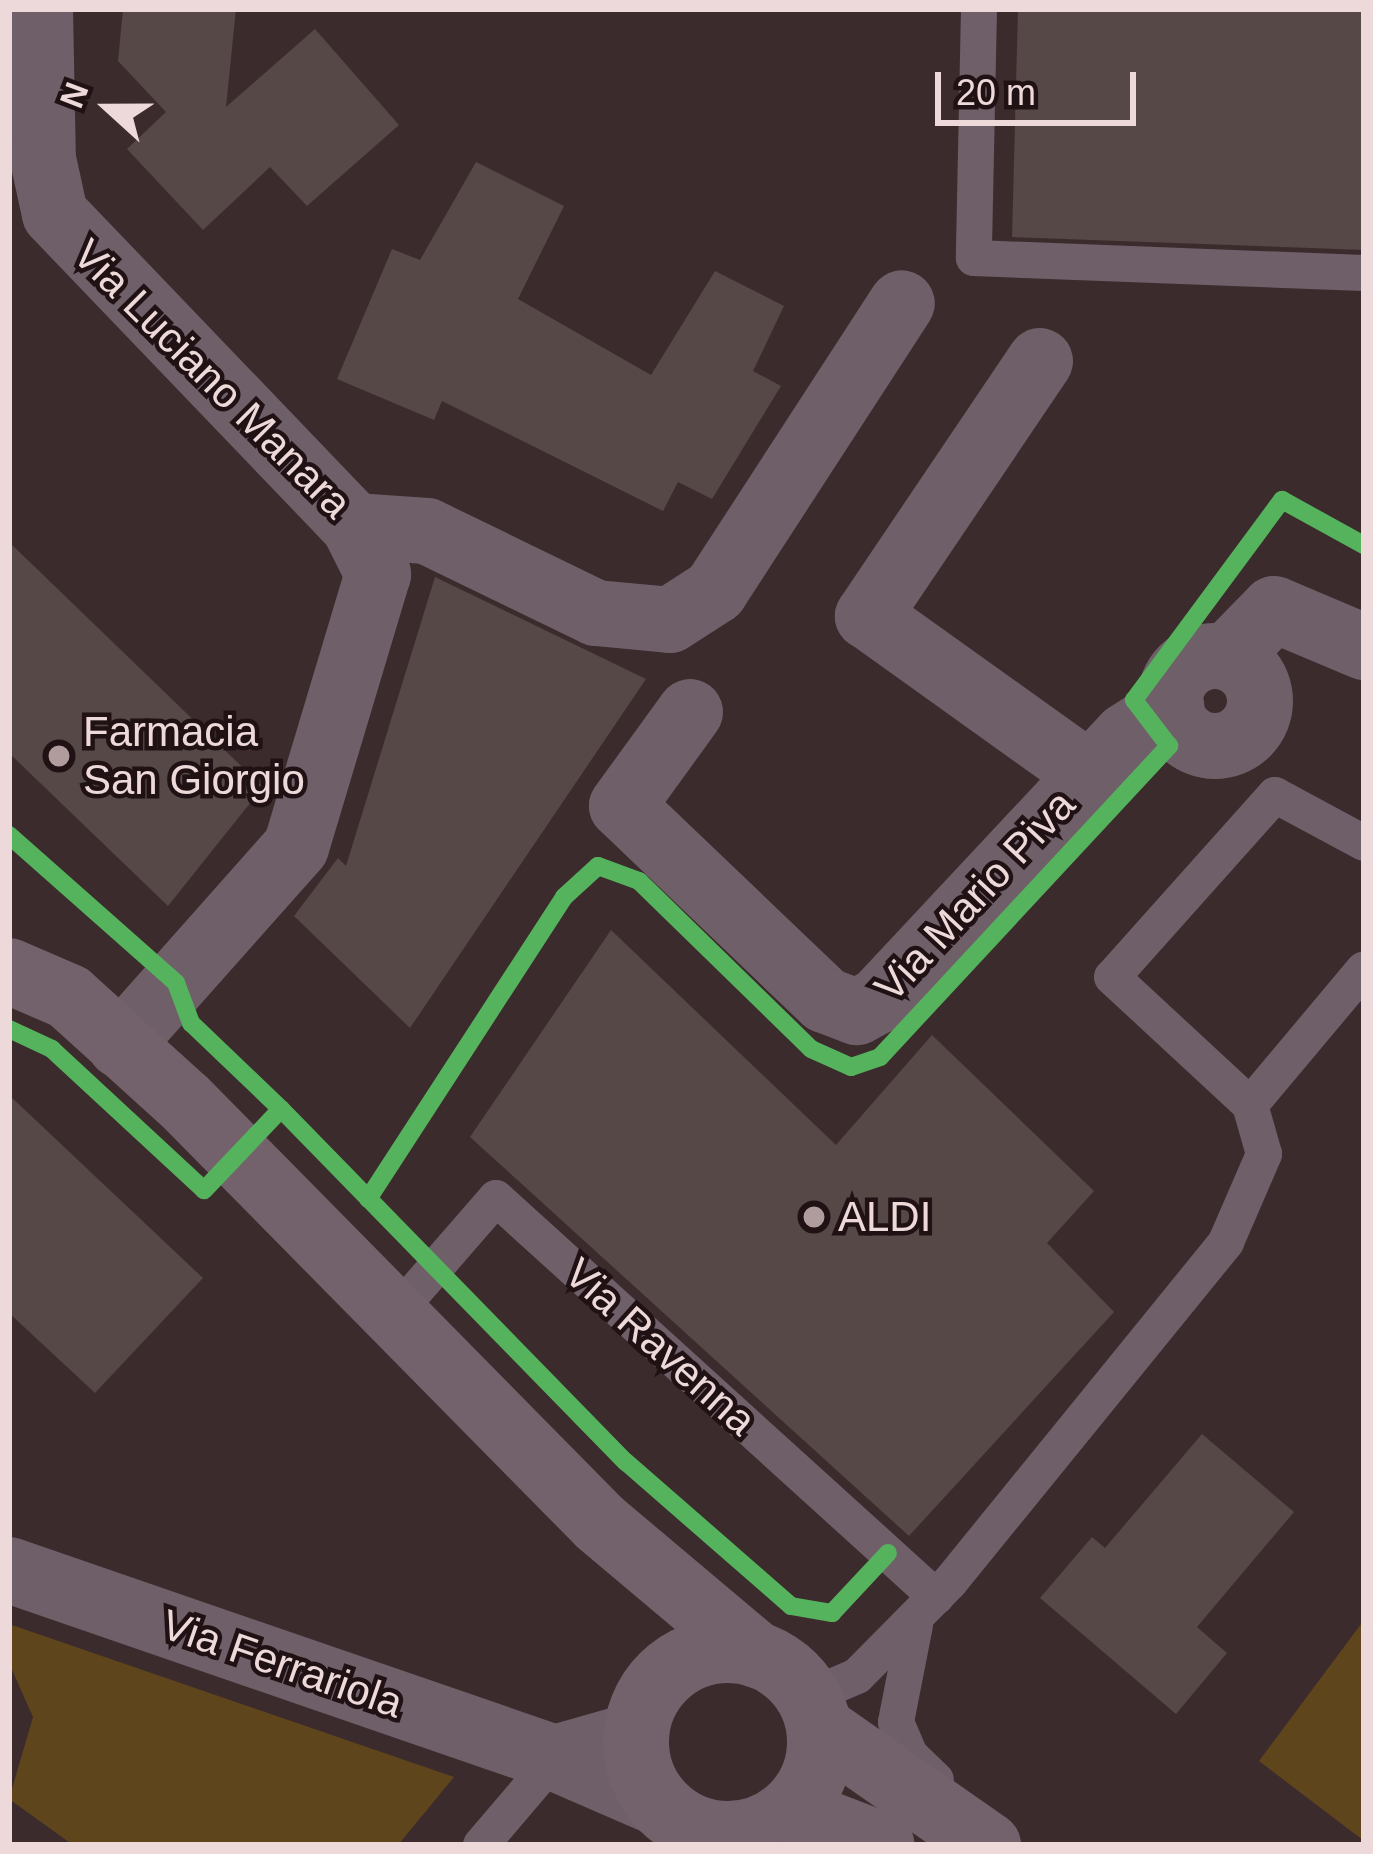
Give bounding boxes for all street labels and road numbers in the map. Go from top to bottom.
street label: Via Luciano Manara [62,229,362,529]
street label: Via Mario Piva [864,780,1086,1012]
street label: Via Ravenna [554,1248,766,1446]
street label: Via Ferrariola [155,1599,409,1729]

